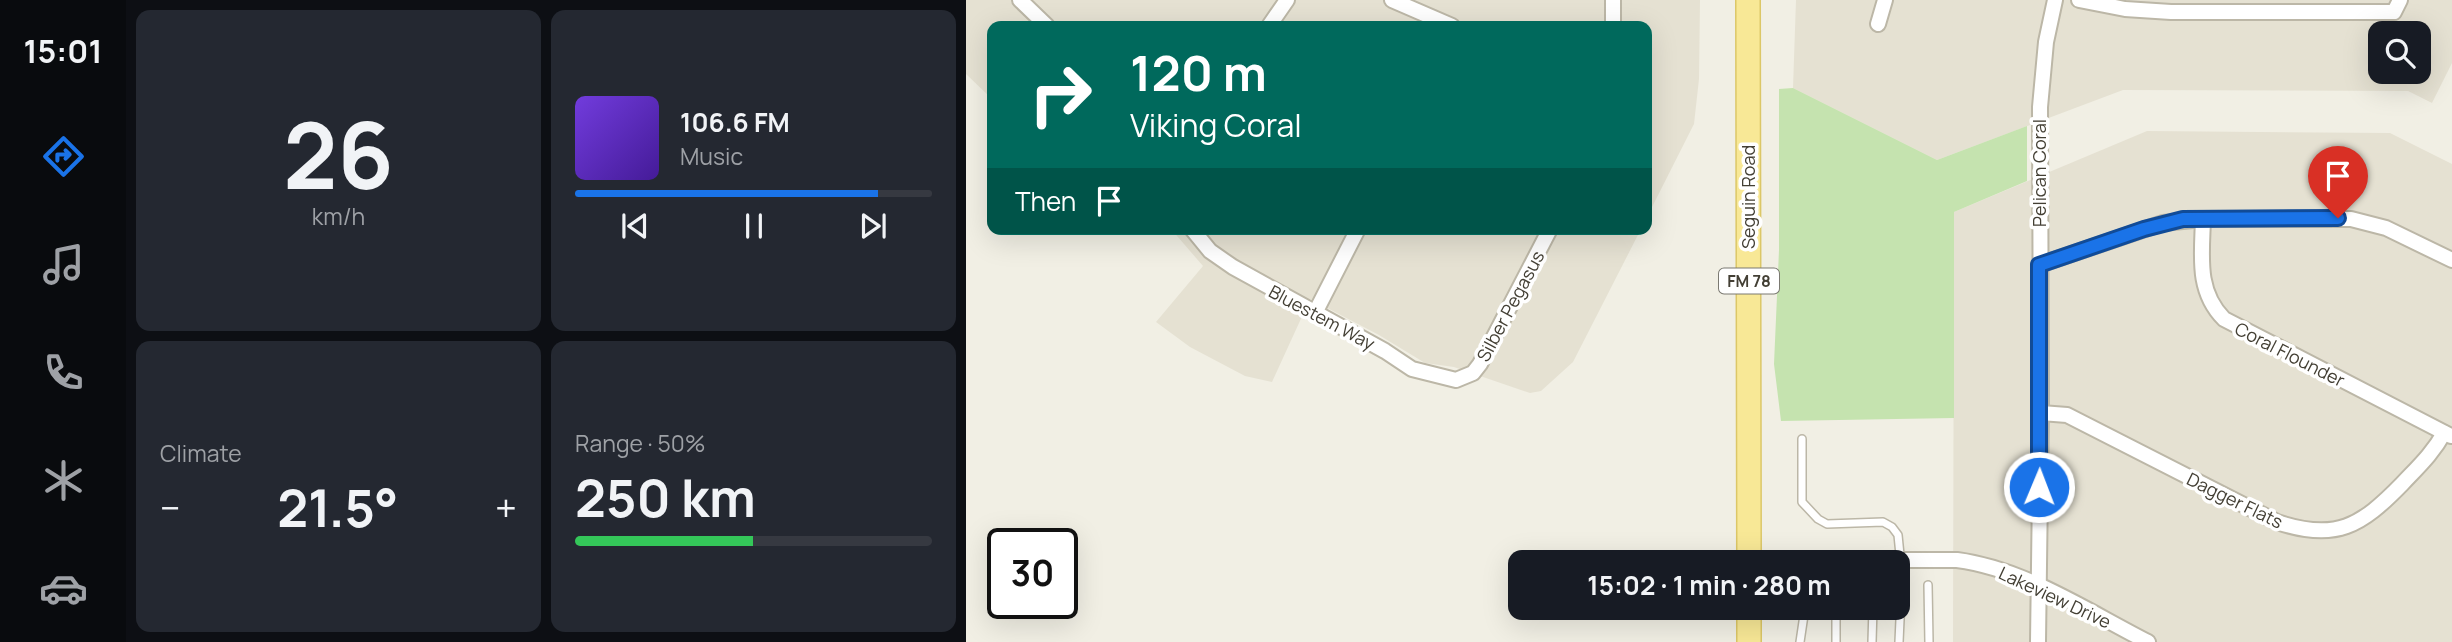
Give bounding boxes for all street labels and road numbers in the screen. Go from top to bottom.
street label: Pelican Coral [2027,119,2051,227]
street label: Seguin Road [1736,145,1760,249]
street label: Silber Pegasus [1471,246,1549,366]
road number: FM 78 [1719,268,1779,294]
street label: Bluestem Way [1265,279,1380,355]
street label: Coral Flounder [2231,316,2350,392]
street label: Dagger Flats [2183,466,2287,534]
street label: Lakeview Drive [1995,561,2115,633]

